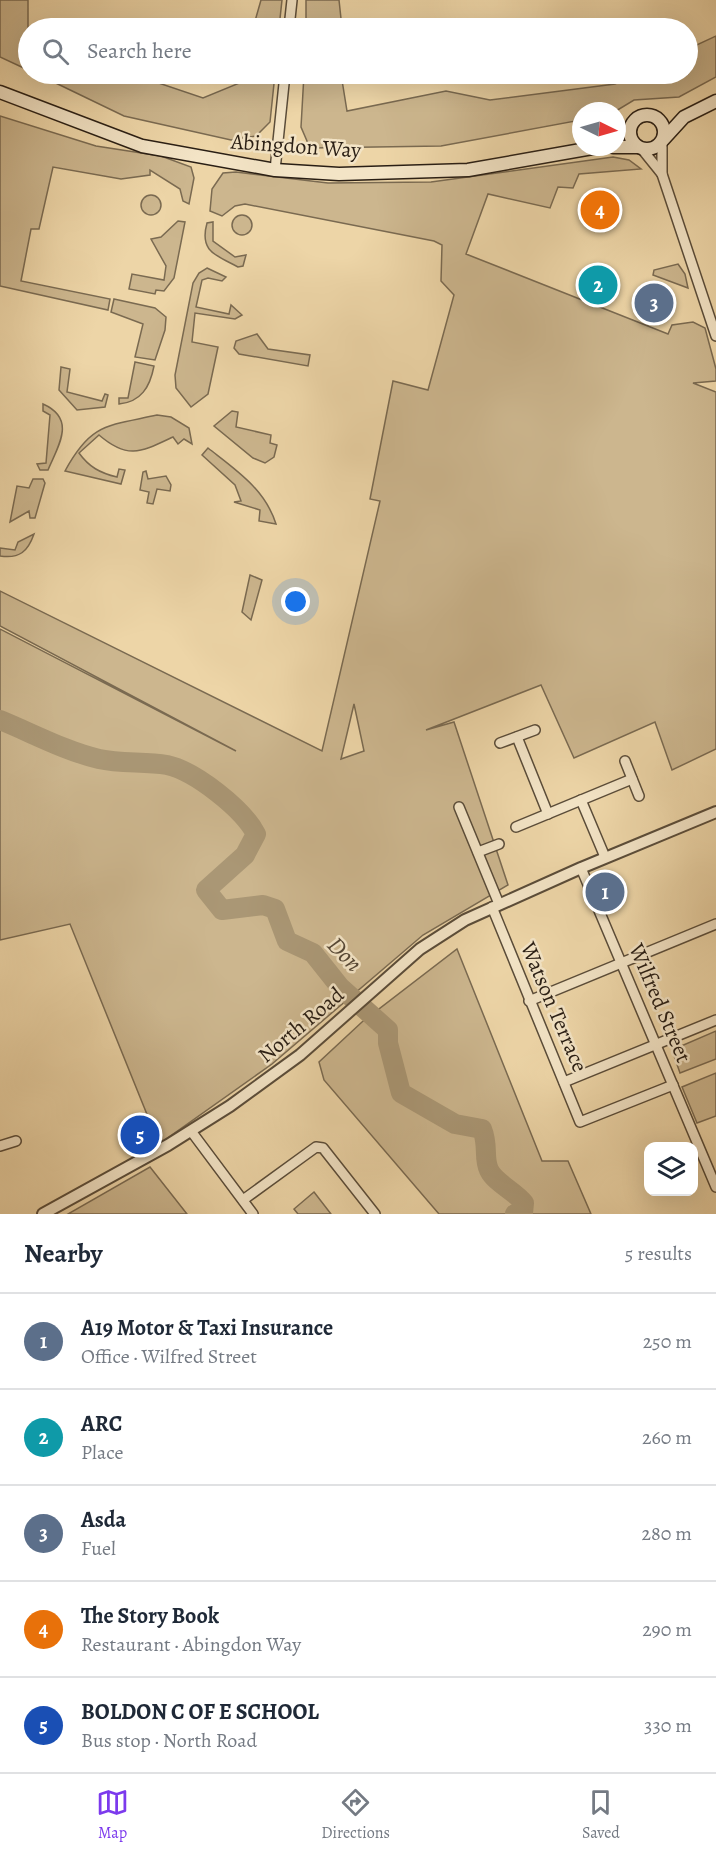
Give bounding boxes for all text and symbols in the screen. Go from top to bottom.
search box [18,18,698,84]
icon: search [39,35,72,68]
text: Search here [87,36,192,66]
north arrow [572,102,626,156]
street label: Abingdon Way [229,126,362,166]
pin: 4 [580,188,620,232]
pin: 2 [578,262,618,308]
pin: 3 [634,280,674,326]
your location [281,587,310,616]
pin: 1 [586,870,624,914]
water label: Don [320,929,370,979]
street label: Watson Terrace [513,936,595,1077]
street label: Wilfred Street [621,938,699,1067]
street label: North Road [252,980,351,1070]
pin: 5 [120,1112,160,1158]
map controls [644,1142,698,1196]
button: layers [644,1142,698,1196]
text: Nearby [24,1236,103,1271]
text: 5 results [625,1240,692,1267]
text: A19 Motor & Taxi Insurance [81,1313,333,1343]
text: 1 [40,1328,47,1355]
text: 250 m [643,1328,692,1355]
text: Office · Wilfred Street [81,1343,257,1370]
text: ARC [81,1409,122,1439]
text: 2 [39,1424,48,1451]
text: 260 m [642,1424,692,1451]
text: Place [81,1439,123,1466]
text: Asda [81,1505,126,1535]
text: 3 [39,1520,48,1547]
text: 280 m [642,1520,692,1547]
text: Fuel [81,1535,116,1562]
text: The Story Book [81,1601,219,1631]
text: 4 [39,1616,48,1643]
text: 290 m [642,1616,692,1643]
text: Restaurant · Abingdon Way [81,1631,301,1658]
text: BOLDON C OF E SCHOOL [81,1697,319,1727]
text: 5 [39,1712,48,1739]
text: 330 m [644,1712,692,1739]
text: Bus stop · North Road [81,1727,257,1754]
tab: Map [96,1786,129,1844]
tab: Directions [321,1786,390,1844]
tab: Saved [582,1786,620,1844]

